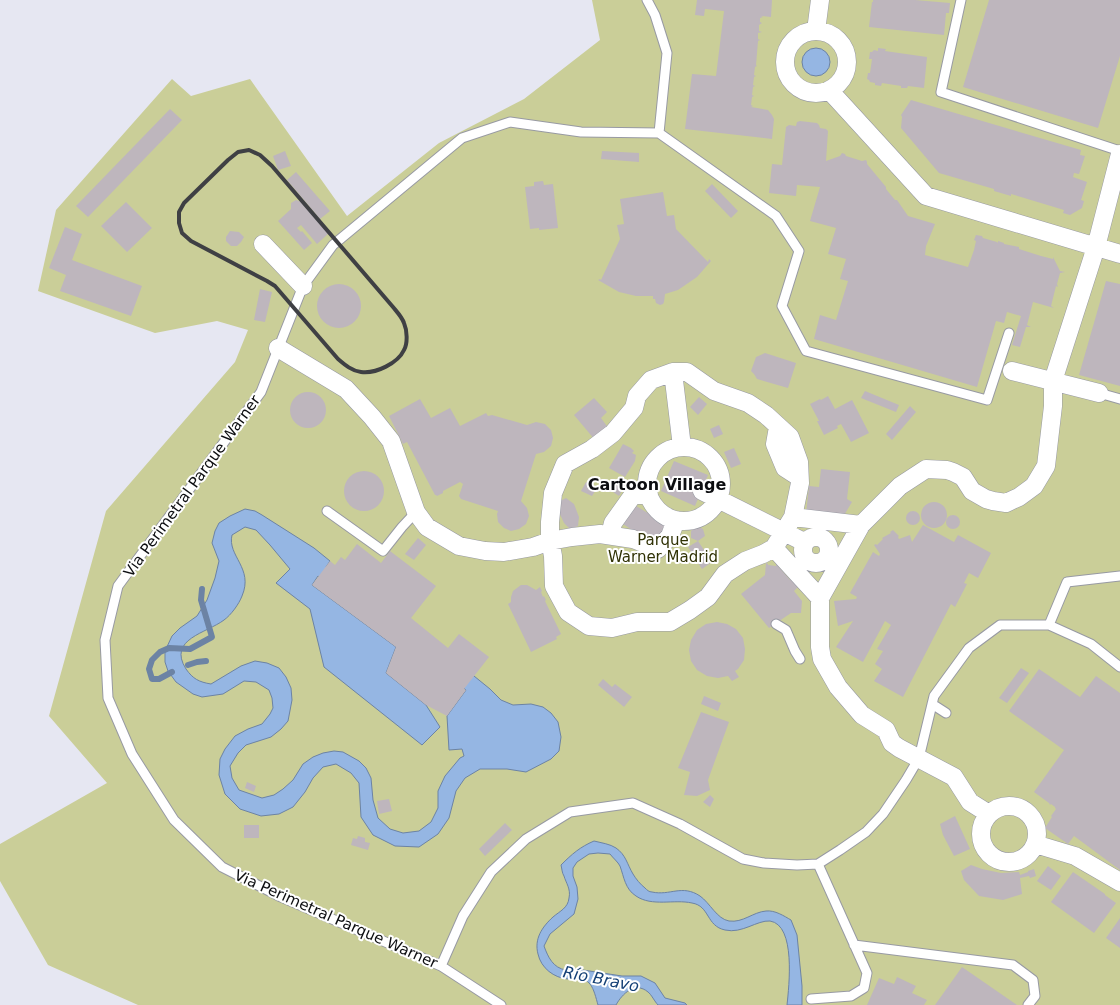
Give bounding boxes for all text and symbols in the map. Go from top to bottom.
street label: Via Perimetral Parque Warner [120,391,265,580]
district label: Cartoon Village [588,475,726,494]
park label: Parque Warner Madrid [608,531,718,566]
street label: Via Perimetral Parque Warner [232,866,441,972]
water label: Río Bravo [561,962,641,996]

